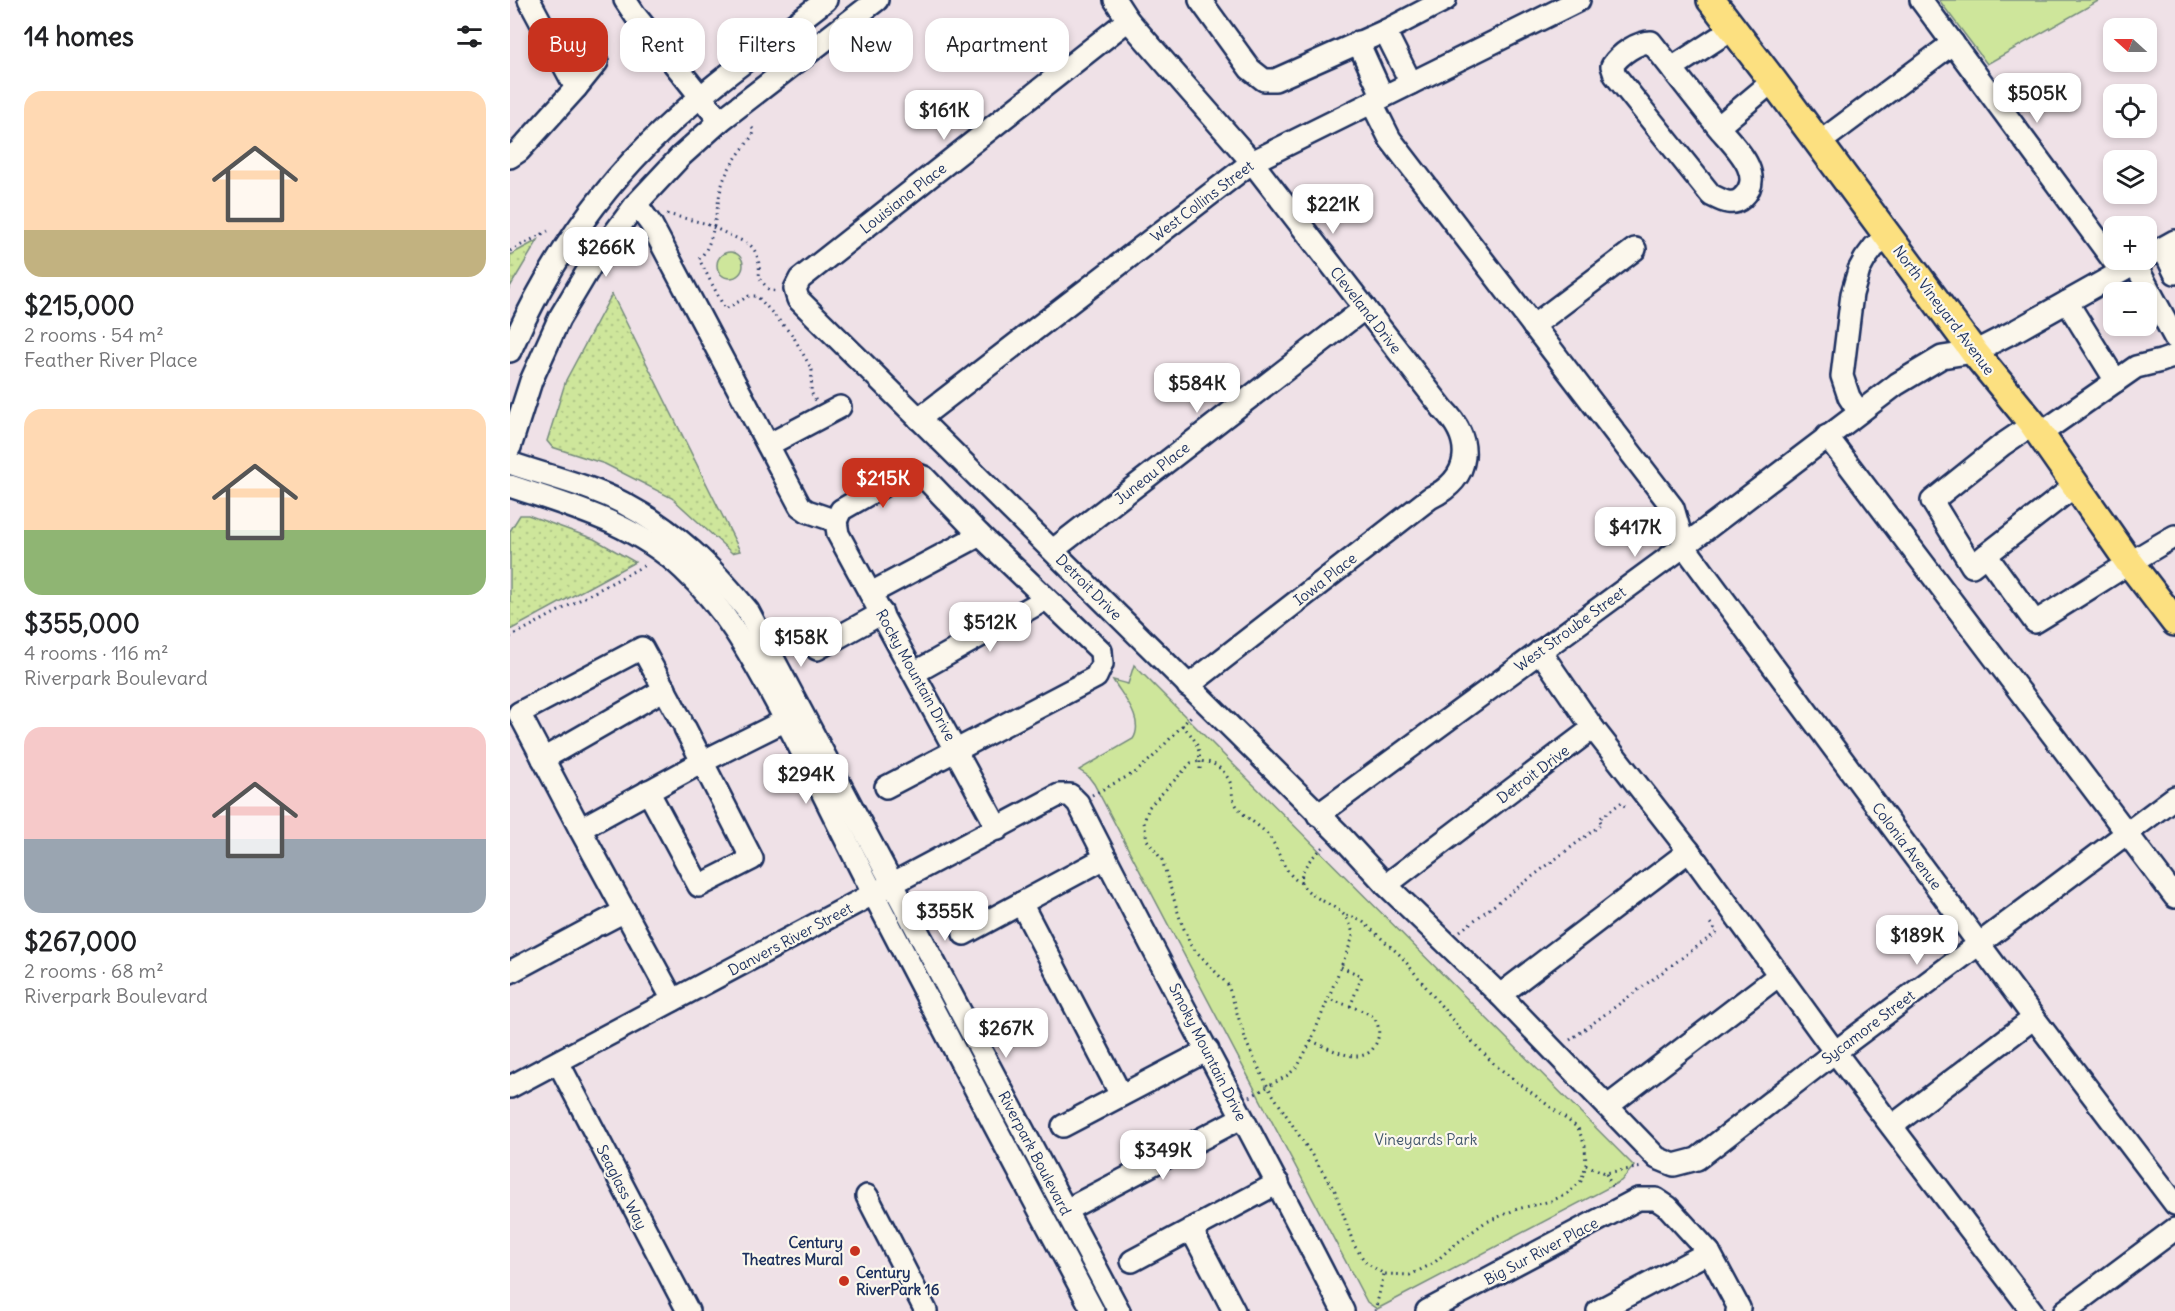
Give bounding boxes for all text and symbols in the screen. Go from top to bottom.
chip: Buy [528,18,608,72]
chip: Rent [620,18,705,72]
chip: Filters [717,18,817,72]
chip: New [829,18,913,72]
chip: Apartment [925,18,1069,72]
north arrow [2103,18,2157,72]
map controls [2103,18,2157,336]
text: 14 homes [24,20,134,53]
icon: filters [453,20,486,53]
pin: $505K [1995,73,2079,124]
text: $505K [2007,80,2067,105]
button: locate [2103,84,2157,138]
pin: $161K [902,90,986,141]
text: $161K [919,97,969,122]
icon: home [201,130,309,238]
button: layers [2103,150,2157,204]
street label: West Collins Street [1147,156,1257,246]
street label: Louisiana Place [856,158,950,238]
pin: $221K [1291,184,1375,235]
text: $221K [1306,191,1360,216]
button: + [2103,216,2157,270]
pin: $266K [564,227,648,278]
text: $266K [577,234,635,259]
street label: North Vineyard Avenue [1889,241,1999,379]
street label: Cleveland Drive [1326,263,1406,357]
button: − [2103,282,2157,336]
text: $215,000 [24,289,135,322]
text: 2 rooms · 54 m² [24,322,164,347]
text: Feather River Place [24,347,197,372]
pin: $584K [1155,363,1239,414]
text: $584K [1168,370,1226,395]
street label: Juneau Place [1111,438,1193,508]
icon: home [201,448,309,556]
pin: $215K [841,458,925,509]
text: $215K [856,465,910,490]
pin: $417K [1593,507,1677,558]
text: $417K [1609,514,1661,539]
street label: Iowa Place [1290,548,1360,610]
street label: Detroit Drive [1052,550,1126,624]
street label: West Stroube Street [1511,582,1629,676]
pin: $512K [948,602,1032,653]
street label: Rocky Mountain Drive [872,606,960,744]
text: $355,000 [24,607,140,640]
text: $512K [963,609,1017,634]
pin: $158K [759,617,843,668]
text: $158K [774,624,828,649]
text: 4 rooms · 116 m² [24,640,169,665]
text: Riverpark Boulevard [24,665,208,690]
street label: Detroit Drive [1493,741,1573,807]
pin: $294K [764,754,848,805]
text: $294K [777,761,835,786]
icon: home [201,766,309,874]
street label: Colonia Avenue [1868,799,1946,893]
pin: $355K [903,891,987,942]
street label: Danvers River Street [725,898,855,980]
text: $355K [916,898,974,923]
pin: $189K [1875,915,1959,966]
text: $189K [1890,922,1944,947]
text: $267,000 [24,925,137,958]
text: 2 rooms · 68 m² [24,958,164,983]
street label: Smoky Mountain Drive [1165,980,1251,1124]
text: Riverpark Boulevard [24,983,208,1008]
street label: Sycamore Street [1818,986,1918,1068]
pin: $267K [964,1008,1048,1059]
text: $267K [978,1015,1034,1040]
street label: Riverpark Boulevard [994,1088,1076,1218]
pin: $349K [1121,1130,1205,1181]
park label: Vineyards Park [1375,1130,1478,1149]
text: $349K [1134,1137,1192,1162]
street label: Seaglass Way [593,1141,651,1233]
street label: Big Sur River Place [1481,1213,1601,1289]
place label: Century Theatres Mural [742,1233,843,1269]
marker: Century Theatres Mural [848,1244,862,1258]
place label: Century RiverPark 16 [856,1263,940,1299]
marker: Century RiverPark 16 [837,1274,851,1288]

